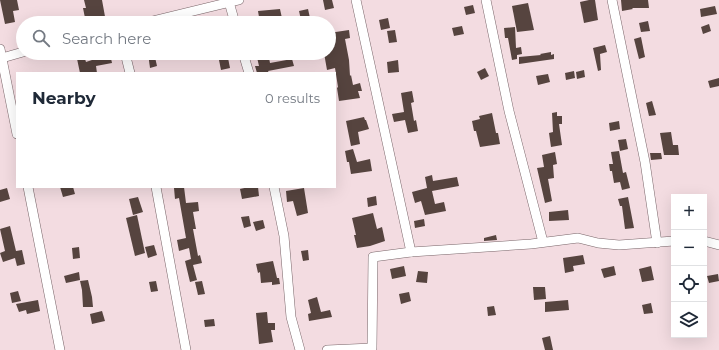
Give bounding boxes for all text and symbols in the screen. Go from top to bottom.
search box [16,16,336,60]
icon: search [30,27,52,49]
text: Search here [62,29,151,48]
text: Nearby [32,88,96,108]
text: 0 results [265,90,320,106]
map controls [671,194,707,338]
button: + [671,194,707,230]
button: − [671,230,707,266]
button: locate [671,266,707,302]
button: layers [671,302,707,338]

